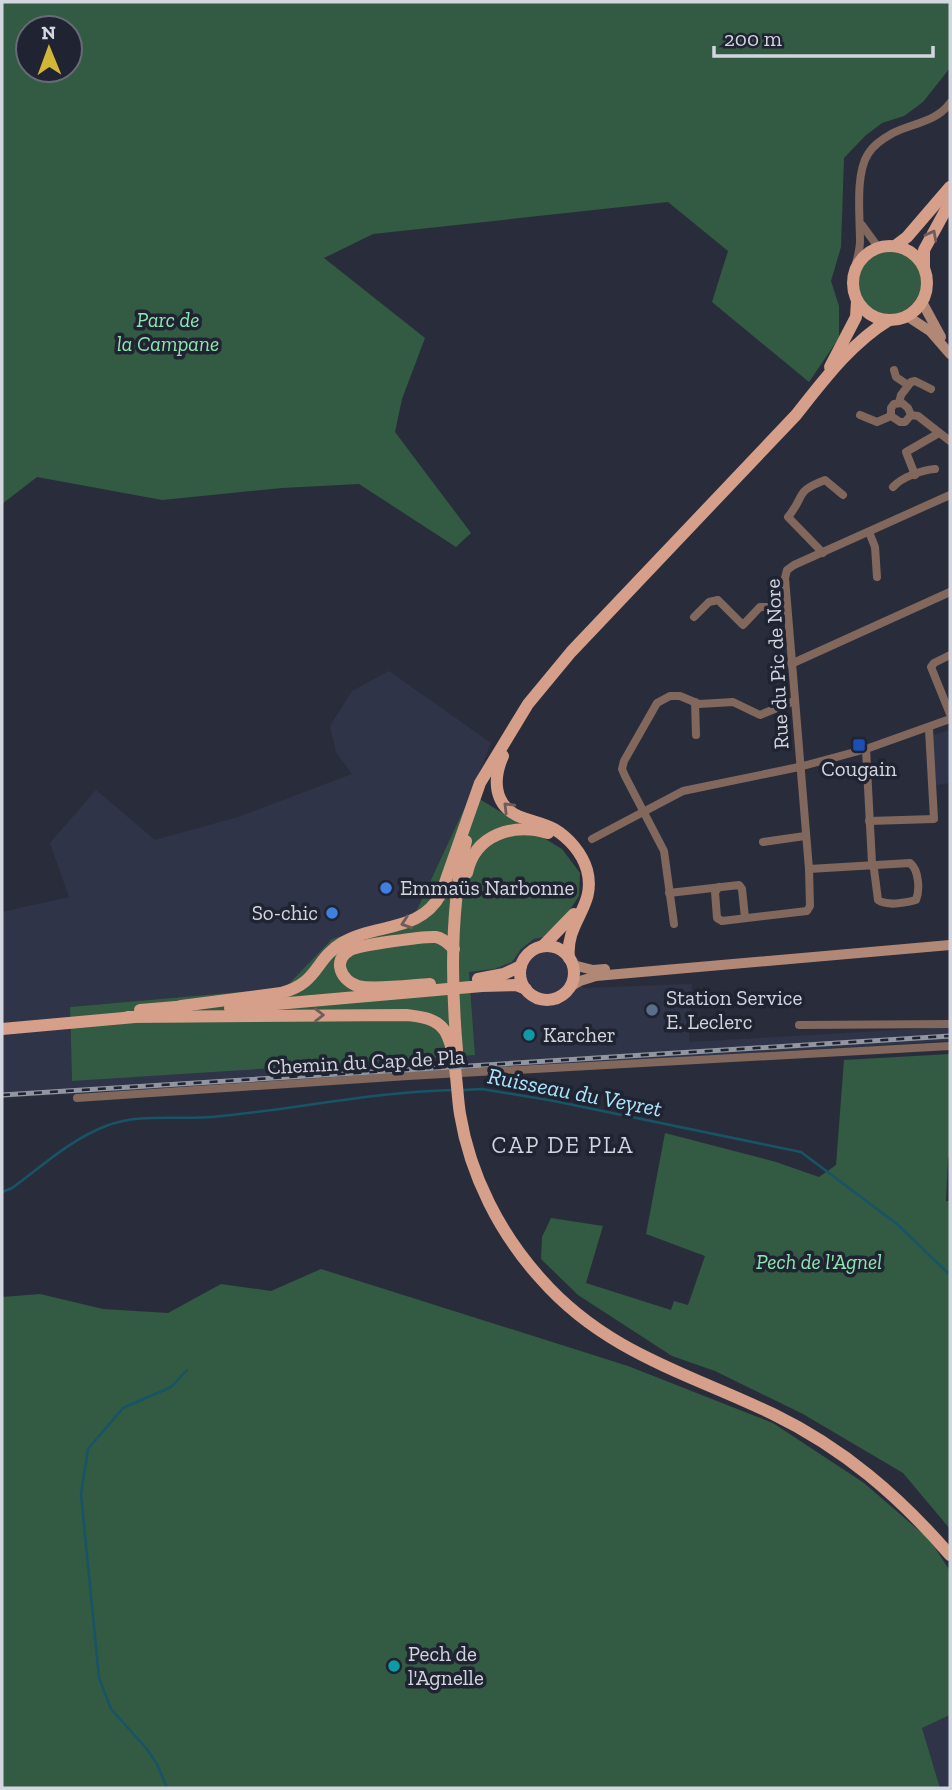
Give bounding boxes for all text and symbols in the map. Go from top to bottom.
north arrow [14,14,84,84]
scale bar [714,14,933,58]
text: N [41,21,56,44]
text: 200 m [724,26,782,51]
one-way arrow [924,230,937,242]
park label: Parc de la Campane [117,307,219,356]
street label: Rue du Pic de Nore [760,578,793,750]
marker: Cougain [851,737,867,753]
place label: Cougain [821,756,897,781]
one-way arrow [504,802,517,815]
place label: Emmaüs Narbonne [400,875,575,900]
marker: Emmaüs Narbonne [378,880,394,896]
place label: So-chic [252,900,318,925]
marker: So-chic [324,905,340,921]
one-way arrow [400,915,412,929]
place label: Station Service E. Leclerc [666,985,803,1034]
marker: Station Service E. Leclerc [644,1002,660,1018]
one-way arrow [314,1007,324,1023]
place label: Karcher [543,1022,616,1047]
marker: Karcher [521,1027,537,1043]
street label: Chemin du Cap de Pla [266,1044,466,1079]
water label: Ruisseau du Veyret [485,1061,665,1123]
district label: CAP DE PLA [492,1131,634,1159]
park label: Pech de l'Agnel [756,1249,882,1274]
place label: Pech de l'Agnelle [408,1641,484,1690]
marker: Pech de l'Agnelle [386,1658,402,1674]

